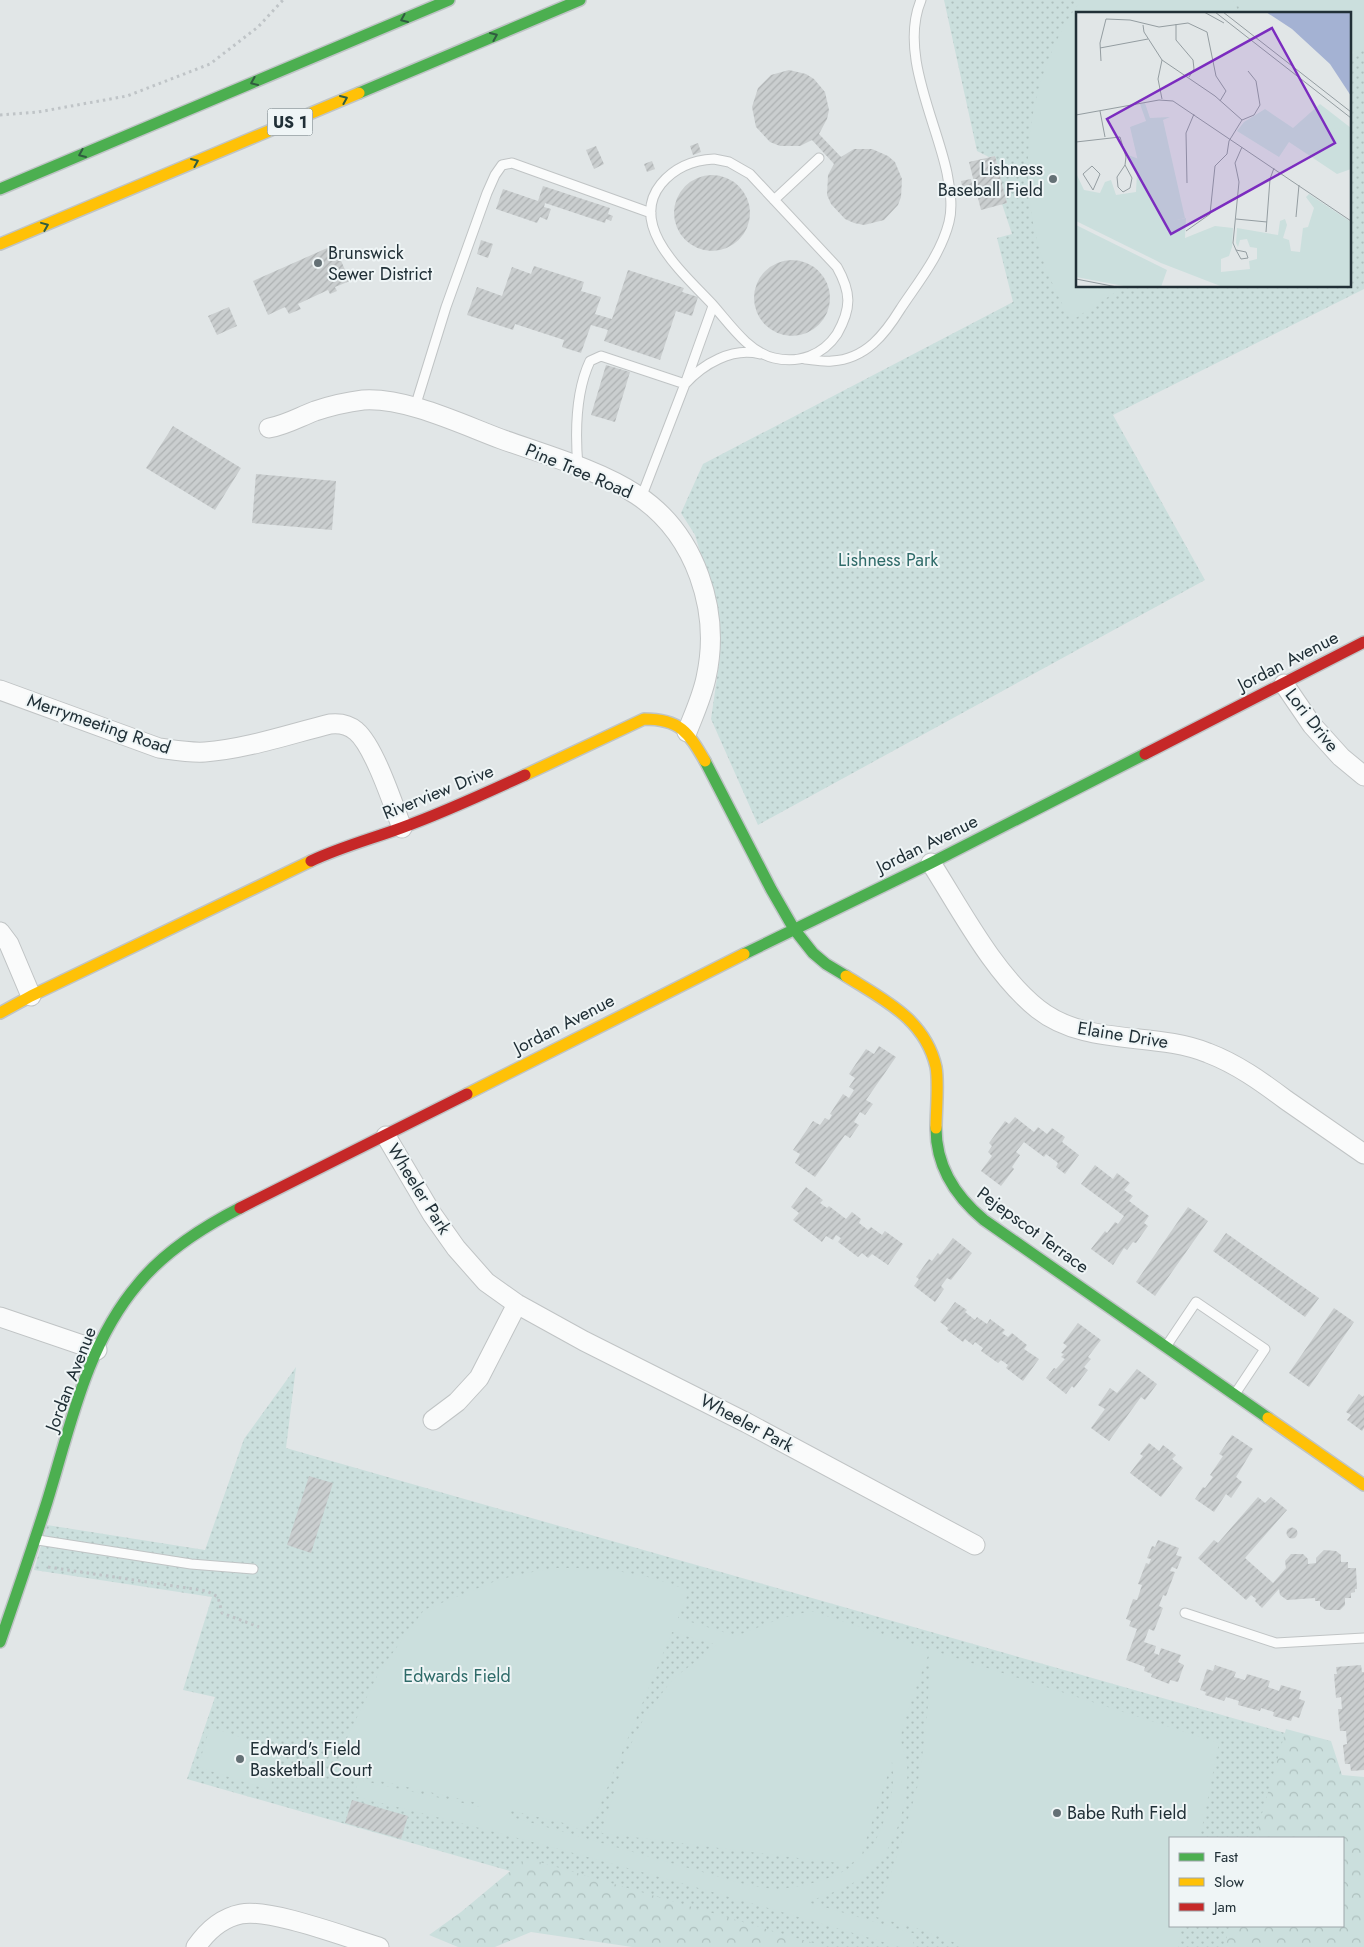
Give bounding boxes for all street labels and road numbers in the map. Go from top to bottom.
road number: US 1 [268,108,312,136]
street label: Pine Tree Road [521,437,637,505]
street label: Jordan Avenue [1231,624,1343,698]
street label: Lori Drive [1279,683,1345,757]
street label: Merrymeeting Road [24,687,174,761]
street label: Riverview Drive [379,758,497,826]
street label: Jordan Avenue [870,808,982,881]
street label: Jordan Avenue [507,987,619,1061]
street label: Elaine Drive [1076,1015,1170,1055]
street label: Wheeler Park [381,1138,457,1240]
street label: Pejepscot Terrace [972,1180,1094,1280]
street label: Jordan Avenue [38,1323,103,1437]
street label: Wheeler Park [695,1387,799,1459]

